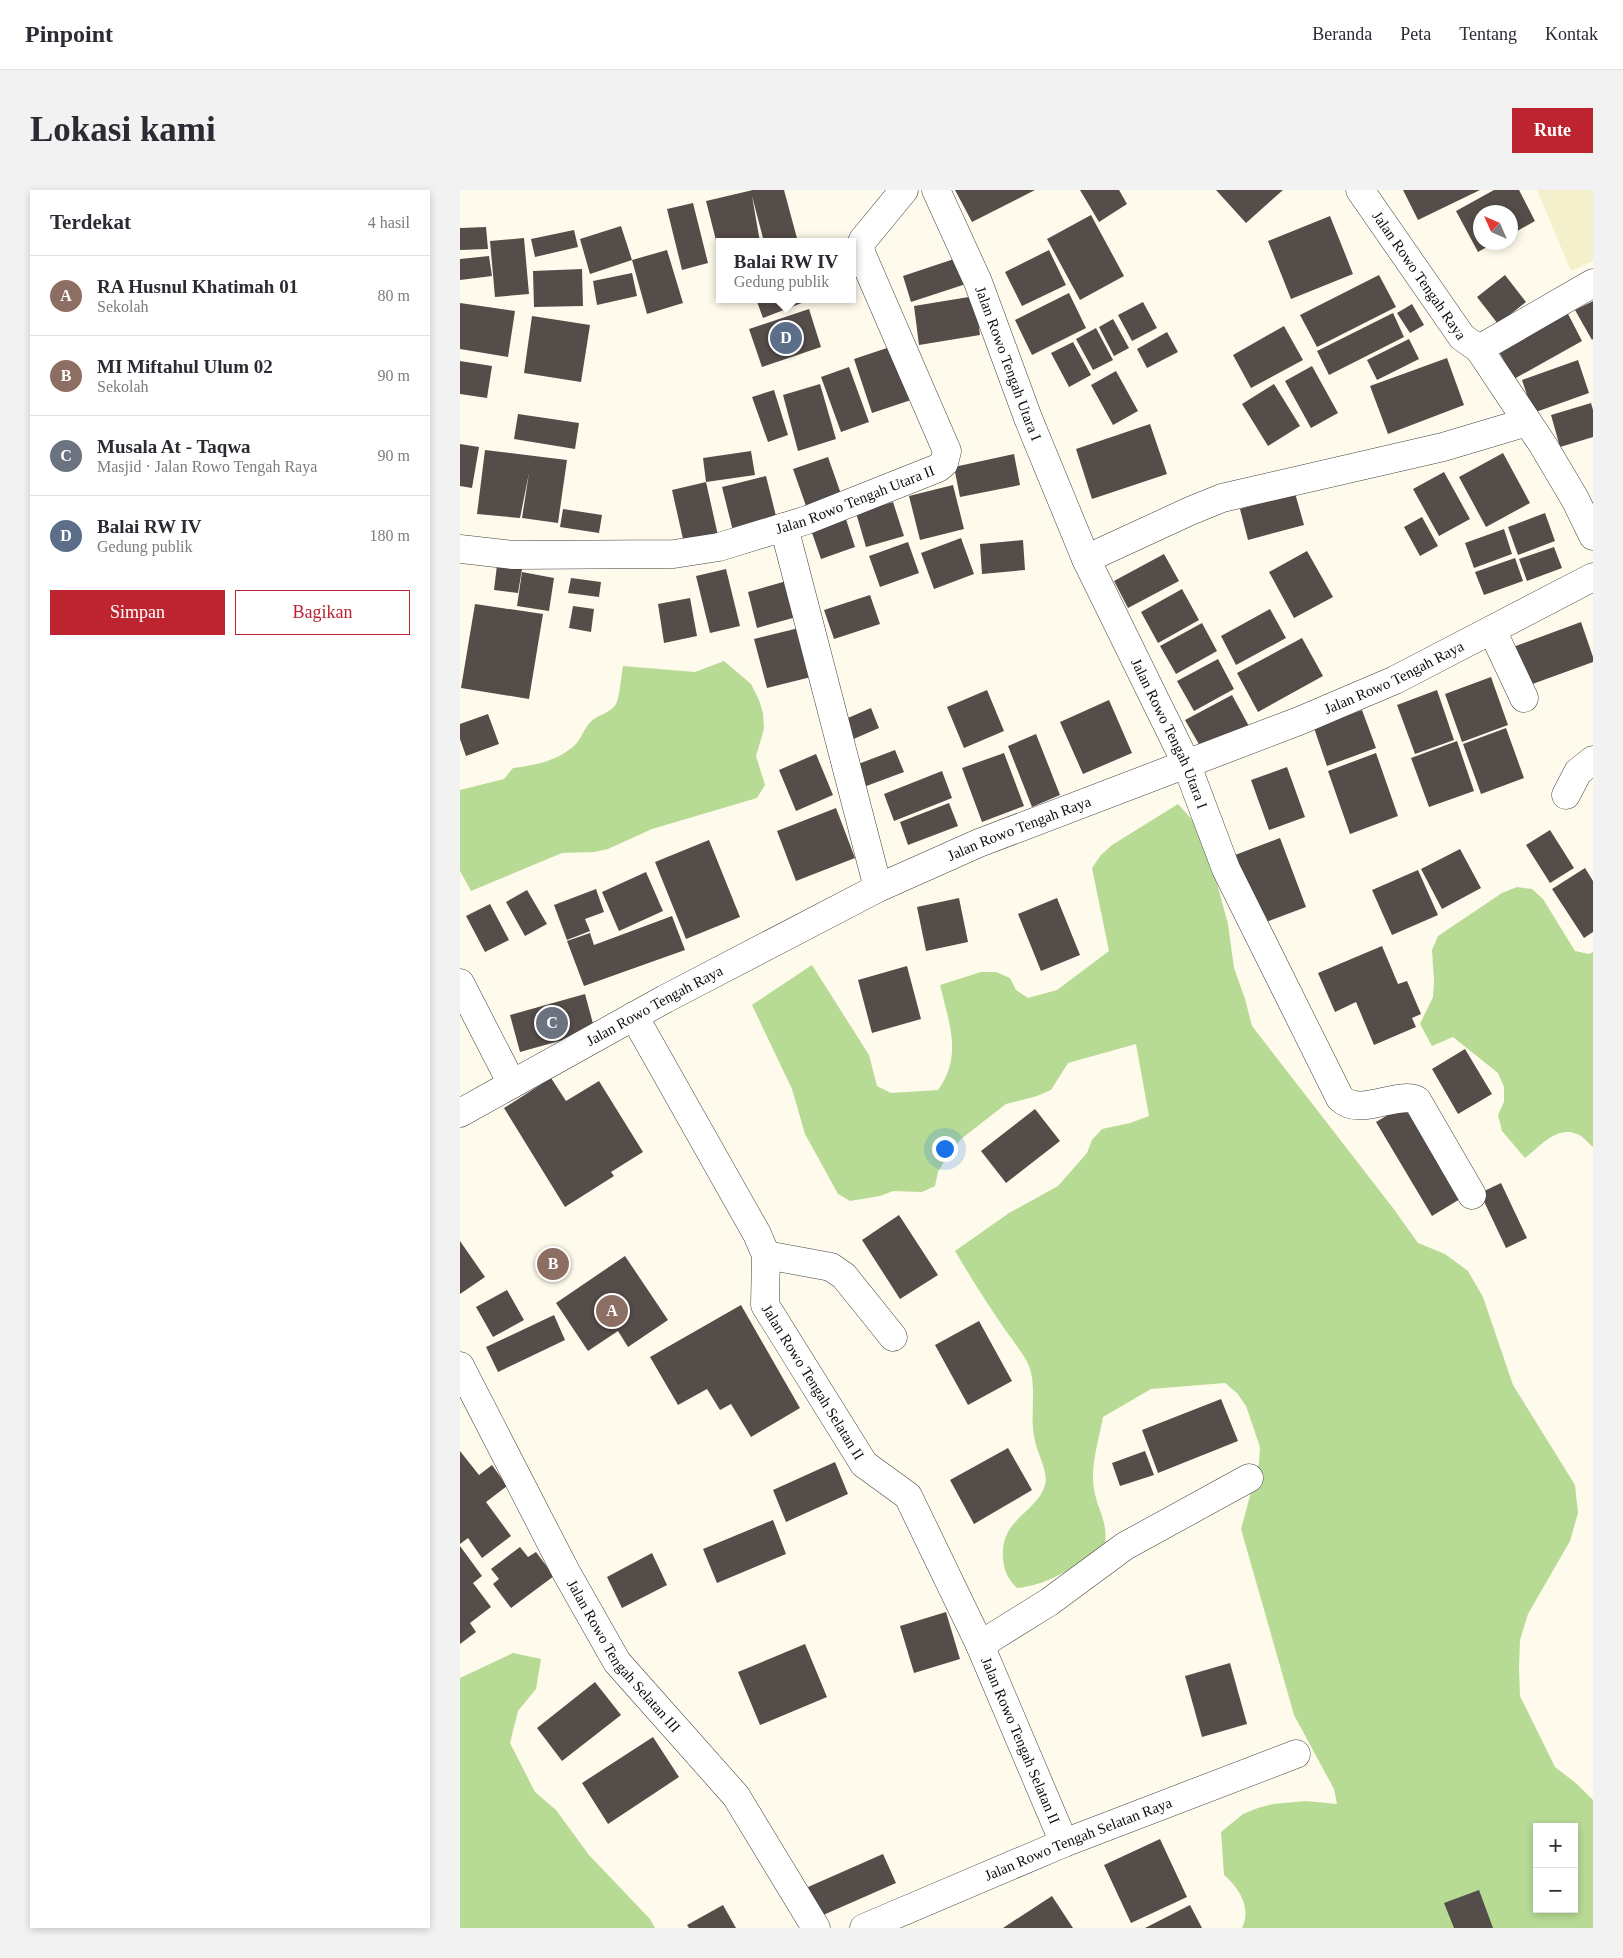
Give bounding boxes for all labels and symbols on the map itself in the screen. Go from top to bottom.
north arrow [1473,205,1518,250]
street label: Jalan Rowo Tengah Raya [1369,208,1470,343]
street label: Jalan Rowo Tengah Utara I [972,284,1044,443]
pin: D [770,319,802,357]
street label: Jalan Rowo Tengah Utara II [774,462,937,537]
street label: Jalan Rowo Tengah Raya [1322,638,1466,717]
street label: Jalan Rowo Tengah Utara I [1128,656,1211,811]
street label: Jalan Rowo Tengah Raya [945,793,1093,864]
street label: Jalan Rowo Tengah Raya [583,962,725,1049]
pin: C [536,1004,568,1042]
your location [932,1136,958,1162]
pin: B [537,1245,569,1283]
pin: A [596,1292,628,1330]
street label: Jalan Rowo Tengah Selatan II [759,1302,867,1463]
street label: Jalan Rowo Tengah Selatan III [564,1577,684,1735]
street label: Jalan Rowo Tengah Selatan II [978,1655,1063,1826]
street label: Jalan Rowo Tengah Selatan Raya [982,1794,1174,1884]

